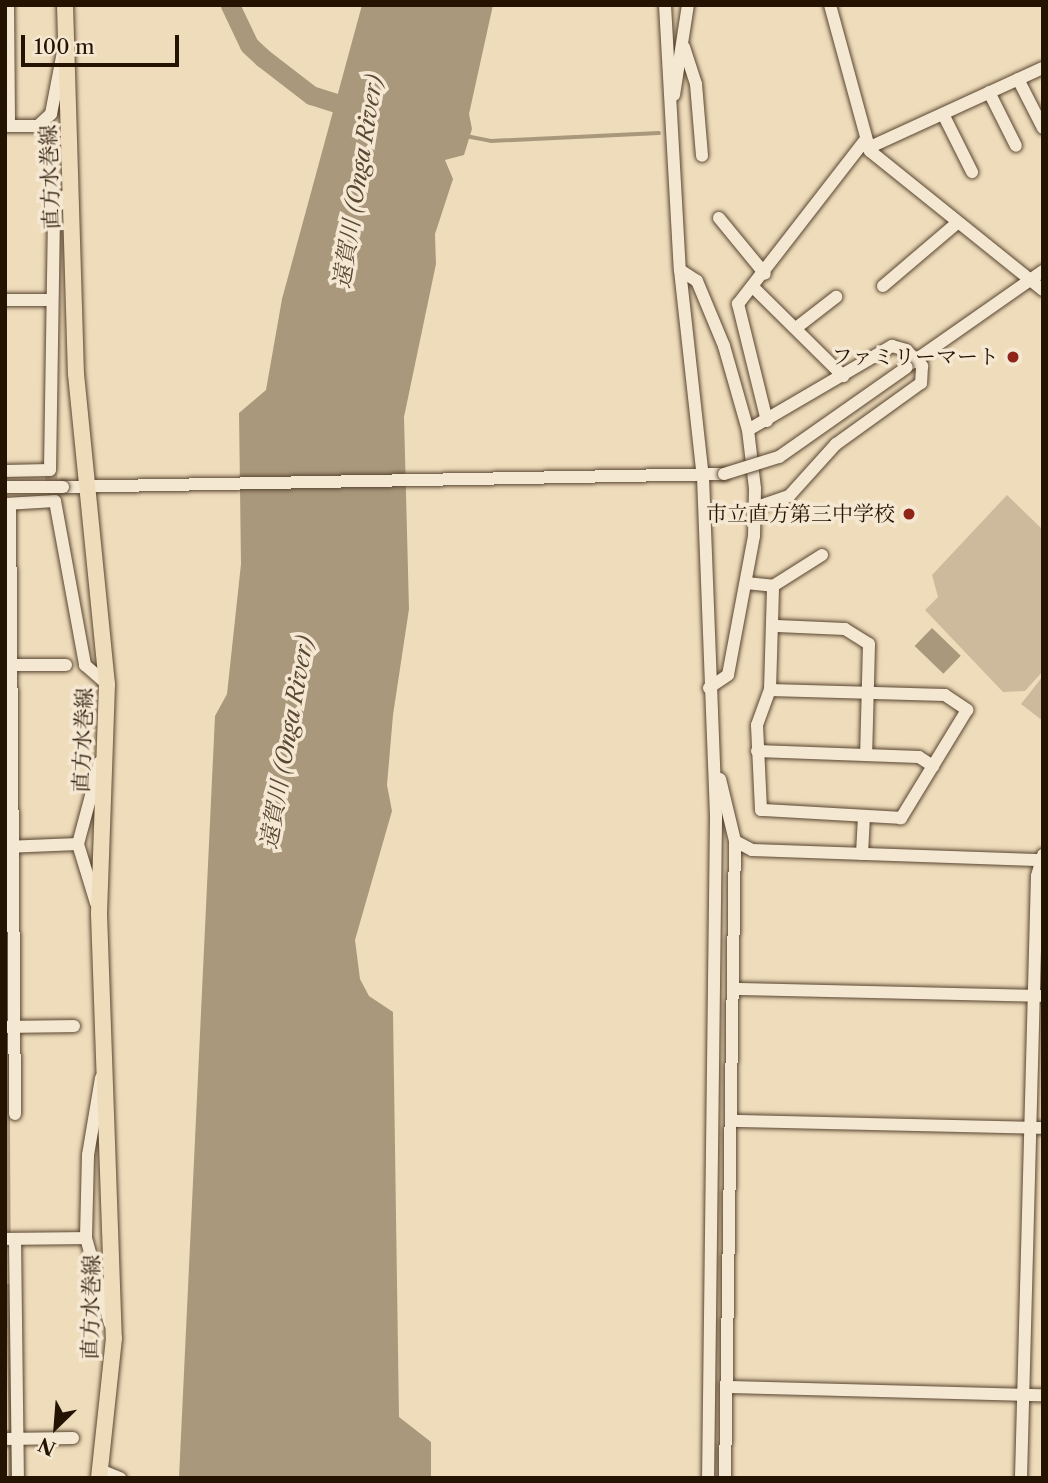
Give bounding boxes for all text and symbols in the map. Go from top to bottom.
scale bar [24,21,182,65]
text: 100 m [34,34,95,59]
water label: 遠賀川 (Onga River) [328,73,388,289]
street label: 直方水巻線 [36,124,64,230]
place label: ファミリーマート [831,344,999,370]
marker: ファミリーマート [1005,349,1021,365]
place label: 市立直方第三中学校 [706,501,895,527]
marker: 市立直方第三中学校 [901,506,917,522]
water label: 遠賀川 (Onga River) [255,634,319,850]
street label: 直方水巻線 [69,687,97,793]
street label: 直方水巻線 [77,1254,105,1360]
north arrow [21,1392,91,1462]
text: N [35,1433,59,1460]

